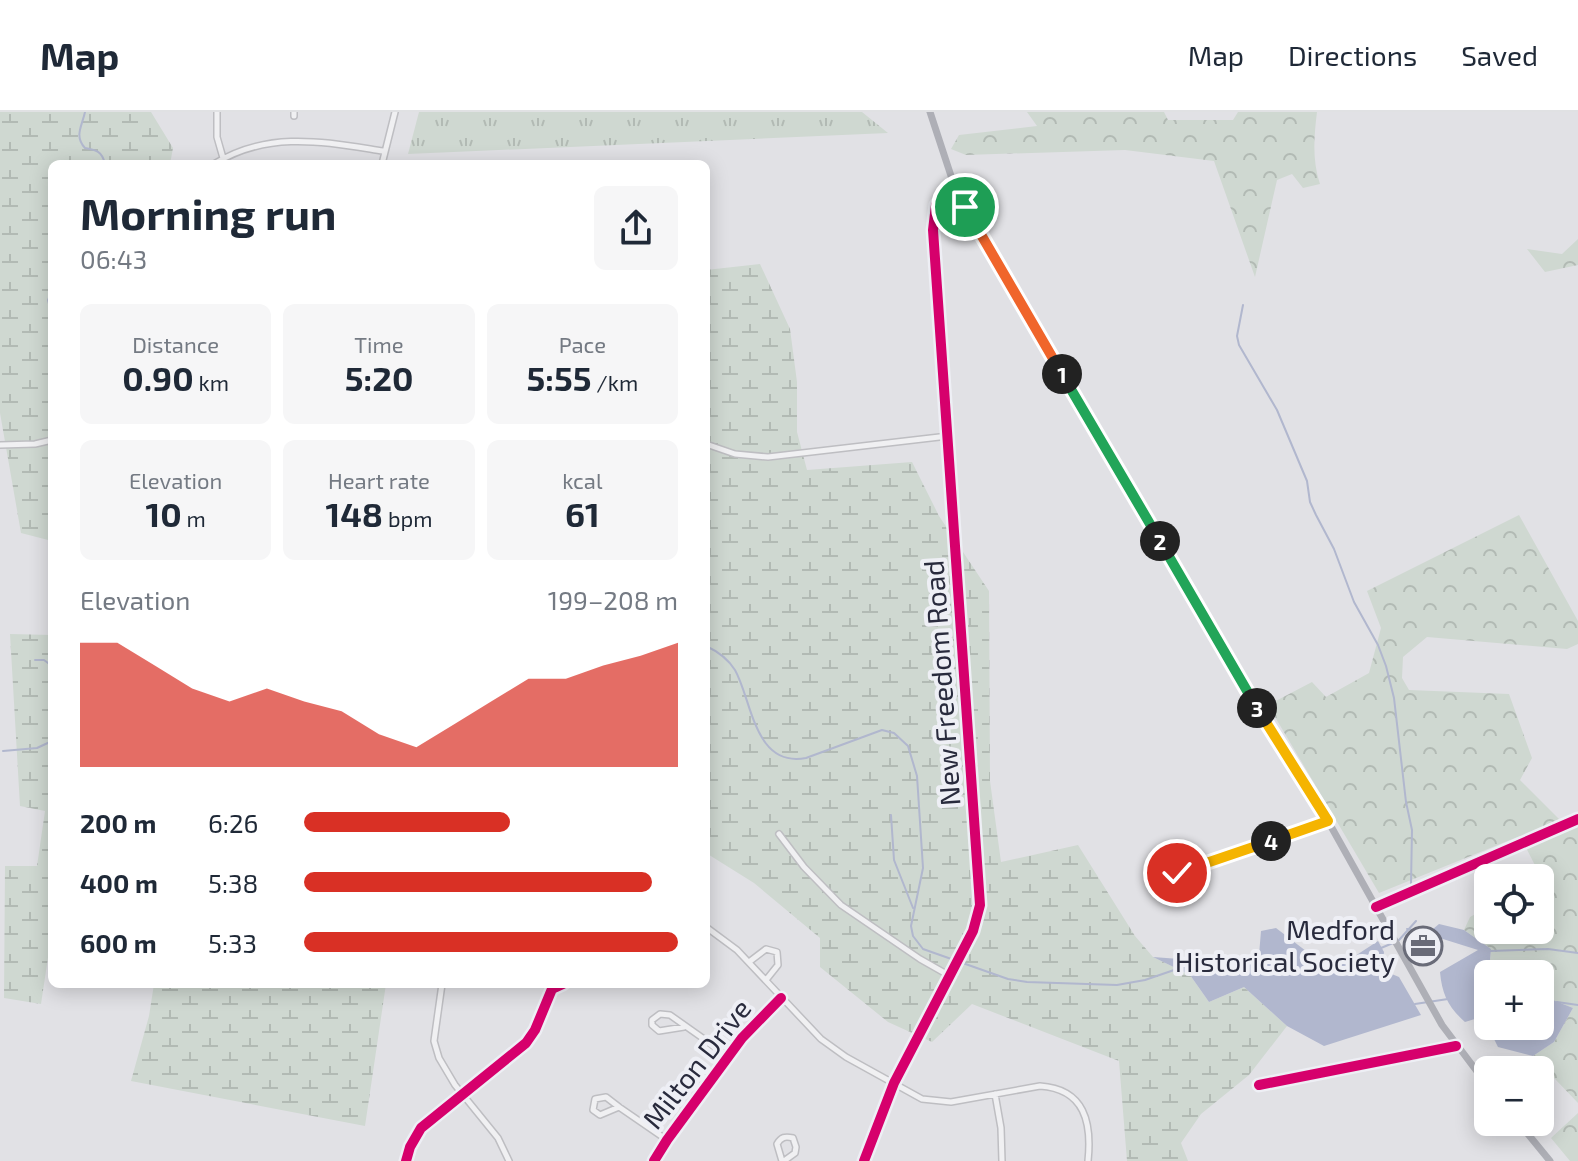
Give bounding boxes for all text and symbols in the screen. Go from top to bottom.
text: Map [40,32,119,78]
text: Map [1188,38,1244,72]
text: Directions [1288,38,1417,72]
text: Saved [1461,38,1538,72]
pin [931,173,999,241]
icon: arrive [943,185,987,229]
text: Morning run [80,186,336,239]
button: share [594,186,678,270]
text: 06:43 [80,243,147,274]
text: Distance [132,331,219,357]
text: Time [354,331,404,357]
text: Pace [559,331,606,357]
pin: 1 [1042,354,1082,394]
text: 0.90 [122,357,194,398]
text: 5:20 [345,357,413,398]
text: 5:55 [526,357,591,398]
text: 1 [1057,361,1067,387]
text: km [194,369,229,395]
text: /km [591,369,638,395]
text: Elevation [129,467,222,493]
text: Heart rate [328,467,430,493]
text: kcal [562,467,602,493]
text: 10 [145,493,182,534]
text: 148 [325,493,383,534]
text: 61 [565,493,600,534]
text: m [182,505,206,531]
text: bpm [383,505,433,531]
pin: 2 [1140,521,1180,561]
text: 2 [1154,528,1166,554]
street label: New Freedom Road [915,559,967,807]
text: Elevation [80,584,190,615]
text: 199–208 m [548,584,678,615]
pin: 3 [1237,688,1277,728]
text: 3 [1251,695,1263,721]
text: 200 m [80,807,156,838]
text: 6:26 [208,807,259,838]
pin: 4 [1251,821,1291,861]
text: 4 [1264,828,1278,854]
pin [1143,839,1211,907]
icon: check [1155,851,1199,895]
map controls [1474,864,1554,1136]
button: locate [1474,864,1554,944]
text: 400 m [80,867,158,898]
text: 5:38 [208,867,258,898]
place label: Medford Historical Society [1175,912,1395,978]
office icon: Medford Historical Society [1402,925,1444,967]
text: 600 m [80,927,157,958]
text: 5:33 [208,927,257,958]
button: + [1474,960,1554,1040]
street label: Milton Drive [635,992,757,1135]
button: − [1474,1056,1554,1136]

